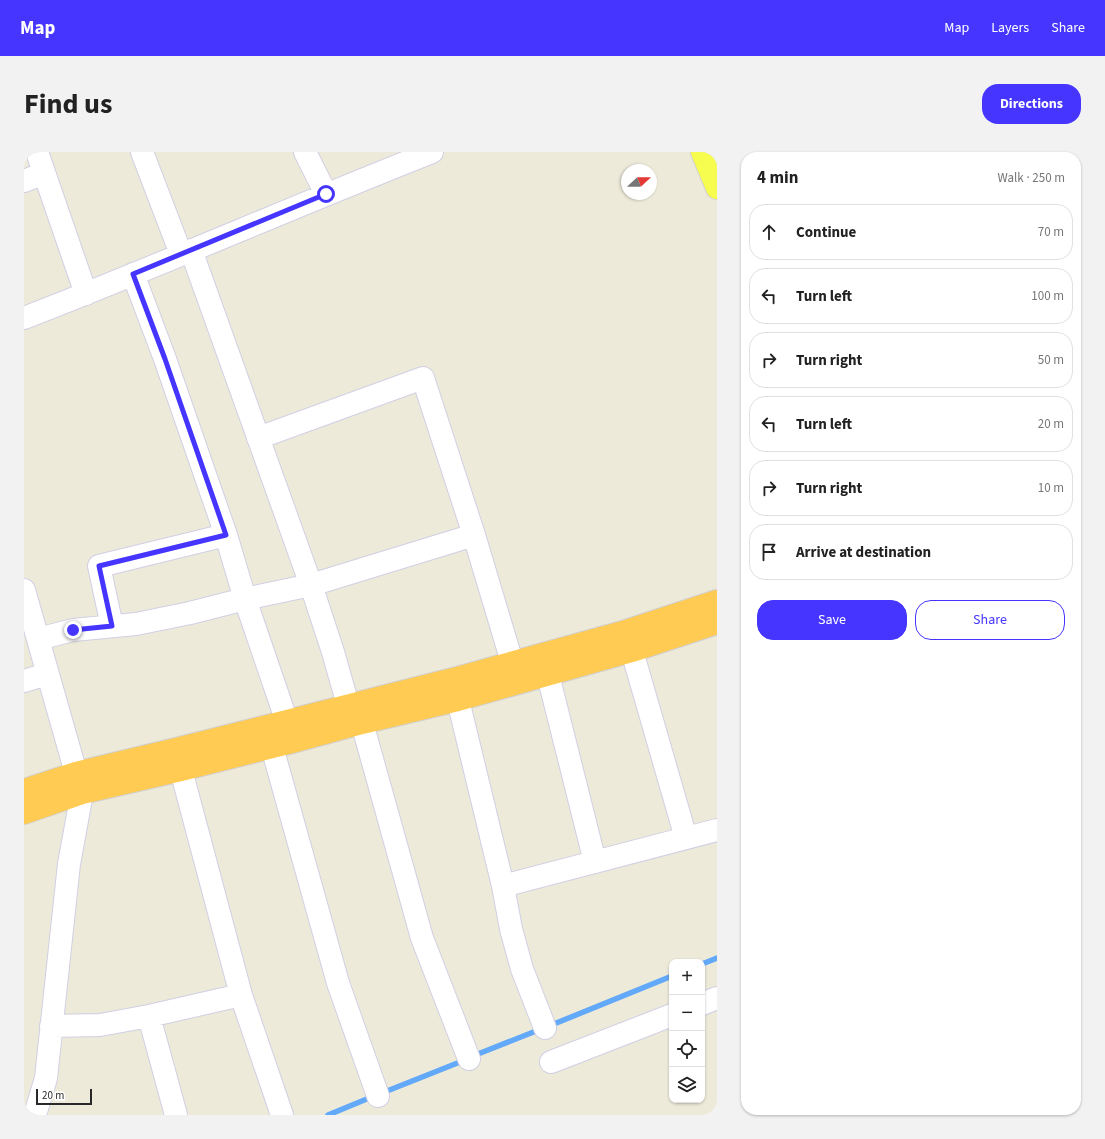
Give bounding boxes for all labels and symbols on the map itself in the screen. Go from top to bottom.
north arrow [621,164,657,200]
route start [317,185,335,203]
route end [64,621,82,639]
scale bar [36,1087,92,1106]

